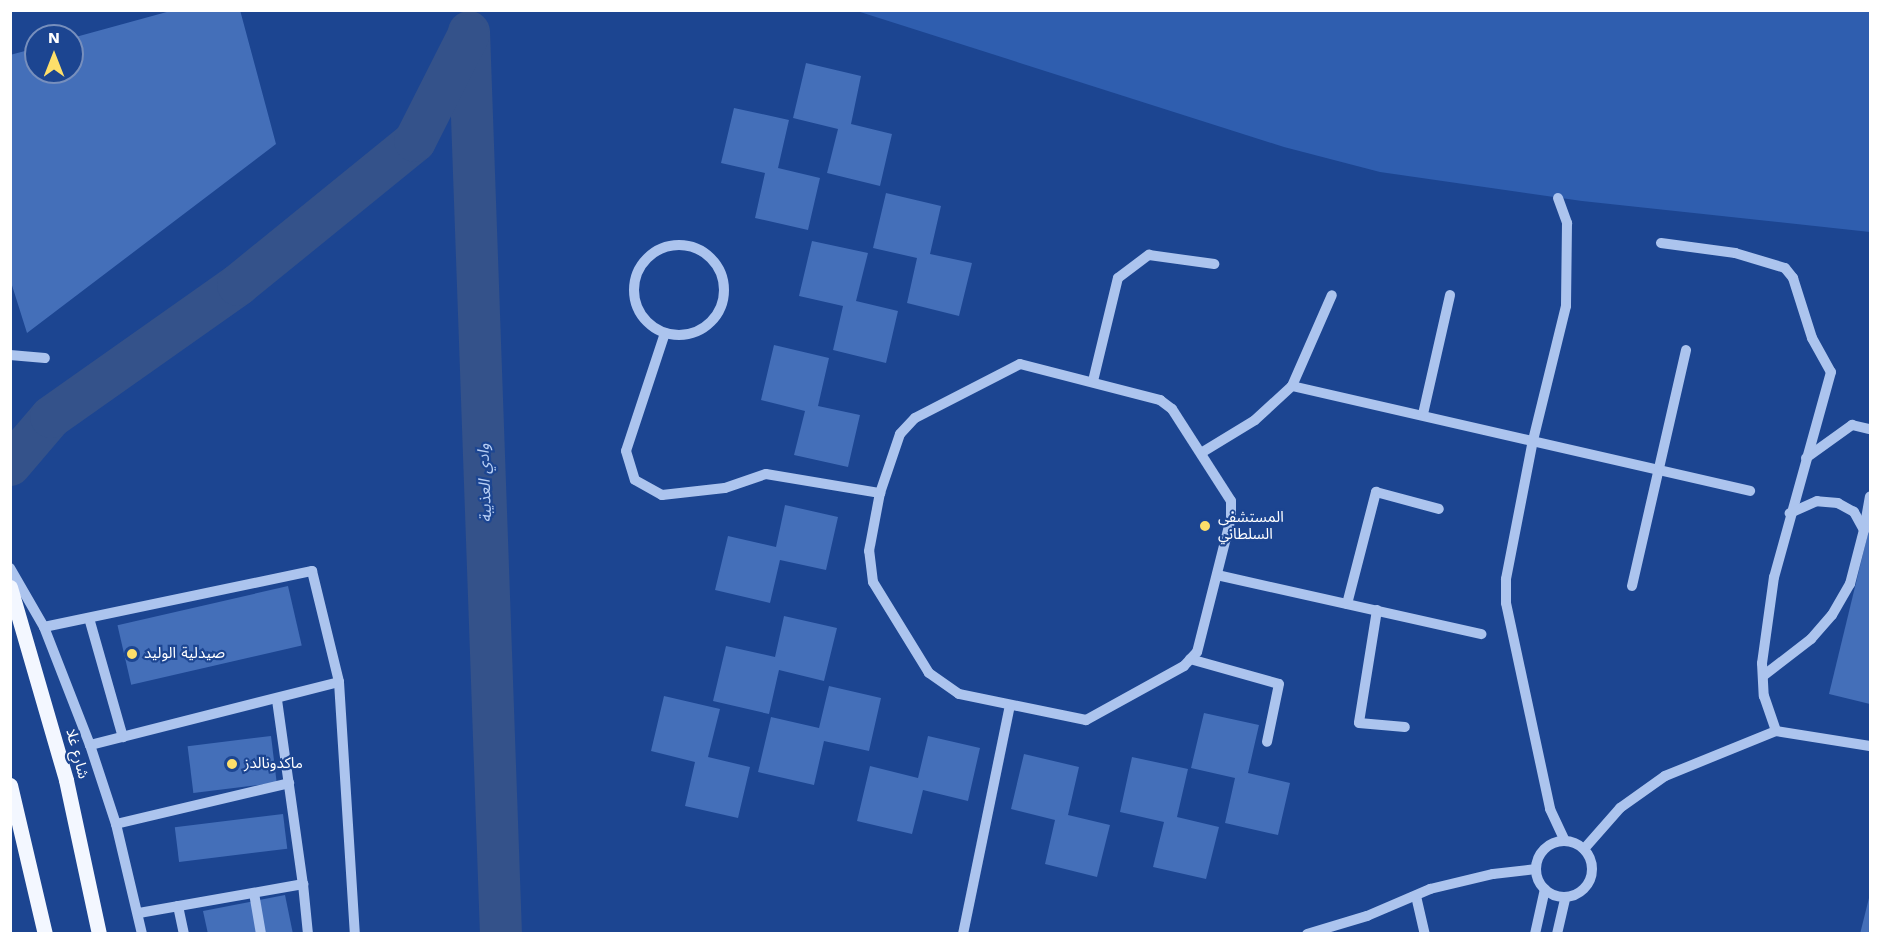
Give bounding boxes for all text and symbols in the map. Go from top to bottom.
north arrow [24,24,84,84]
text: N [48,28,60,47]
water label: وادي العذيبة [474,443,496,523]
place label: المستشفى السلطاني [1218,508,1284,543]
marker: المستشفى السلطاني [1196,517,1214,535]
place label: صيدلية الوليد [144,645,225,663]
marker: صيدلية الوليد [125,647,139,661]
street label: شارع غلا [62,727,92,781]
place label: ماكدونالدز [244,755,303,773]
marker: ماكدونالدز [225,757,239,771]

